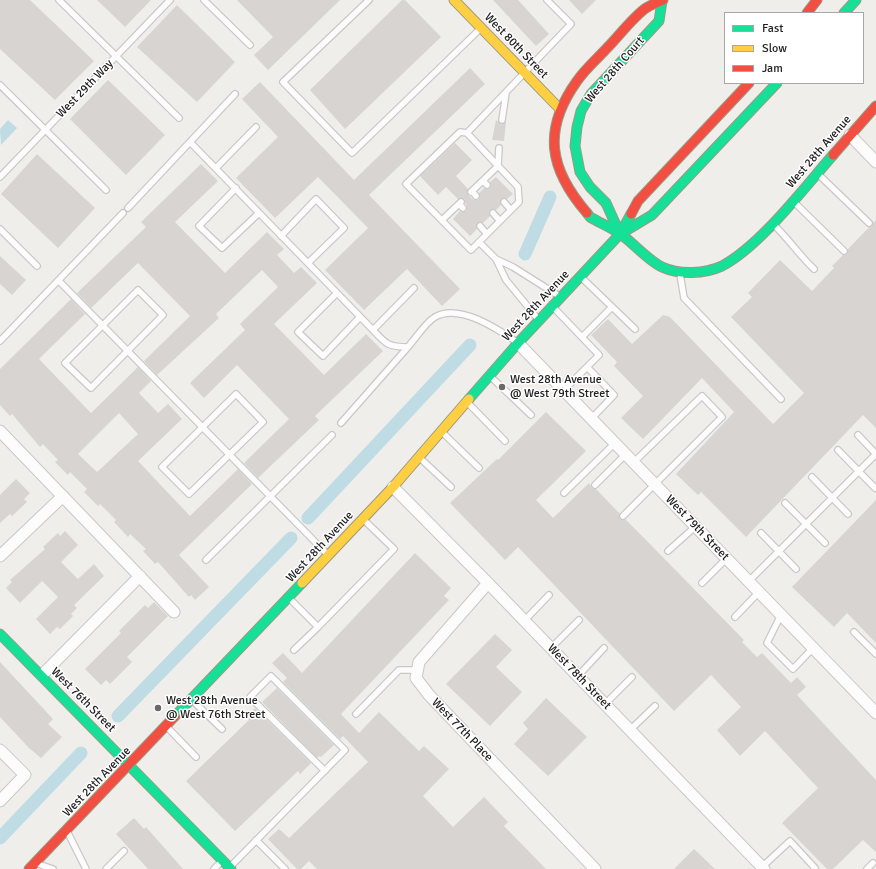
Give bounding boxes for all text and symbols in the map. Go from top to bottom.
street label: West 80th Street [481,10,551,82]
legend [724,12,864,84]
text: Fast [762,21,783,36]
street label: West 28th Court [582,34,648,106]
text: Slow [762,41,787,56]
street label: West 29th Way [54,57,116,121]
text: Jam [762,61,783,76]
street label: West 28th Avenue [783,113,855,191]
street label: West 28th Avenue [499,268,573,344]
place label: West 28th Avenue @ West 79th Street [510,373,609,401]
marker: West 28th Avenue @ West 79th Street [497,382,507,392]
street label: West 79th Street [662,492,732,564]
street label: West 28th Avenue [283,509,357,585]
street label: West 78th Street [544,641,614,713]
street label: West 76th Street [48,665,118,735]
place label: West 28th Avenue @ West 76th Street [166,694,265,722]
street label: West 77th Place [428,695,496,765]
marker: West 28th Avenue @ West 76th Street [153,703,163,713]
street label: West 28th Avenue [60,744,134,820]

